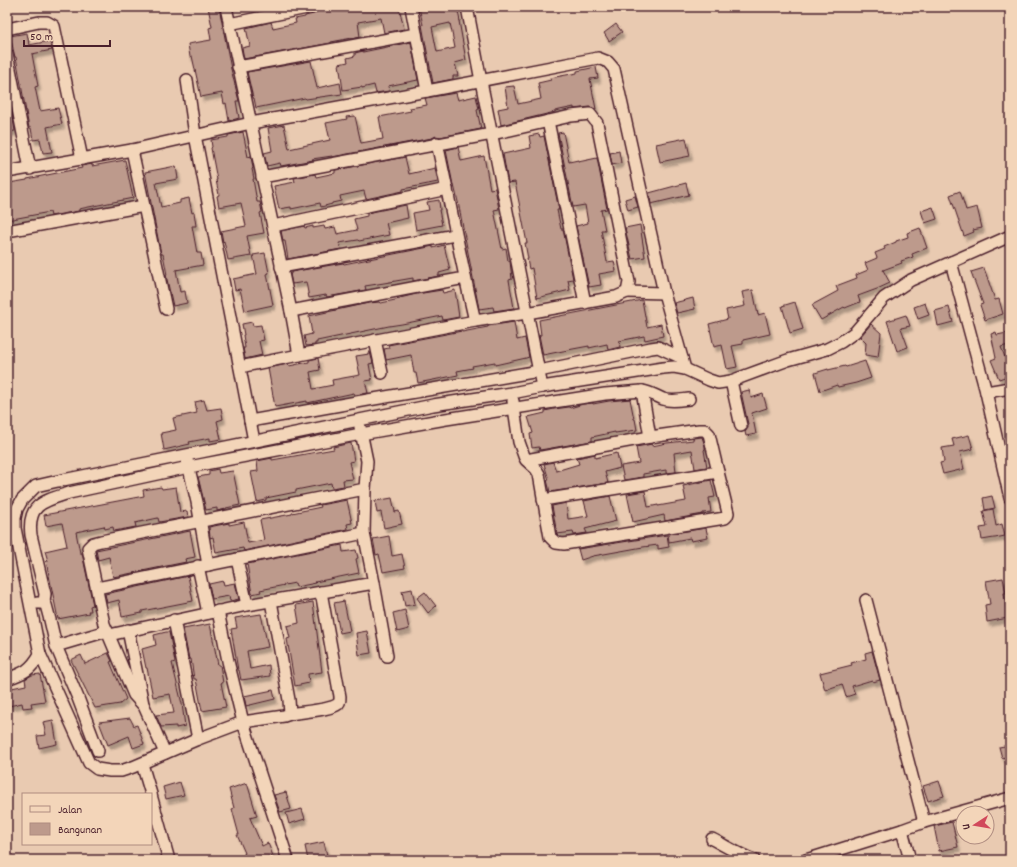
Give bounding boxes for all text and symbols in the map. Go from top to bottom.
scale bar [24,22,110,48]
text: 50 m [30,29,53,46]
legend [22,793,152,845]
text: Jalan [58,802,82,819]
north arrow [955,805,995,845]
text: Bangunan [58,822,102,839]
text: U [959,822,976,831]

